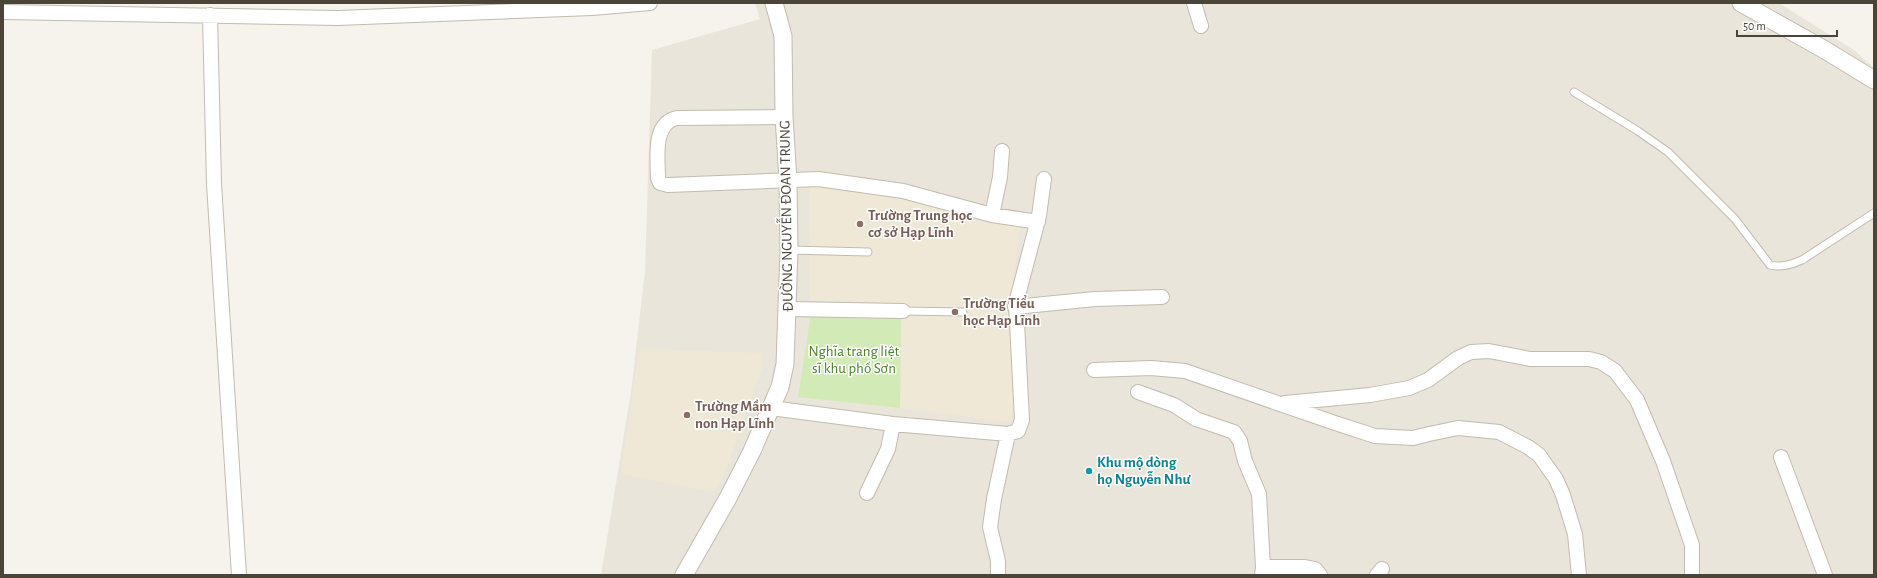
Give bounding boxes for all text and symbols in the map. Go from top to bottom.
scale bar [1737,12,1837,38]
text: 50 m [1743,20,1766,32]
street label: ĐƯỜNG NGUYỄN ĐOAN TRUNG [774,120,796,312]
place label: Trường Trung học cơ sở Hạp Lĩnh [868,208,972,240]
marker: Trường Trung học cơ sở Hạp Lĩnh [855,219,865,229]
place label: Trường Tiểu học Hạp Lĩnh [963,295,1040,328]
marker: Trường Tiểu học Hạp Lĩnh [950,307,960,317]
park label: Nghĩa trang liệt sĩ khu phố Sơn [809,344,900,376]
place label: Trường Mầm non Hạp Lĩnh [695,399,774,431]
marker: Trường Mầm non Hạp Lĩnh [682,410,692,420]
place label: Khu mộ dòng họ Nguyễn Như [1097,455,1191,487]
marker: Khu mộ dòng họ Nguyễn Như [1084,466,1094,476]

